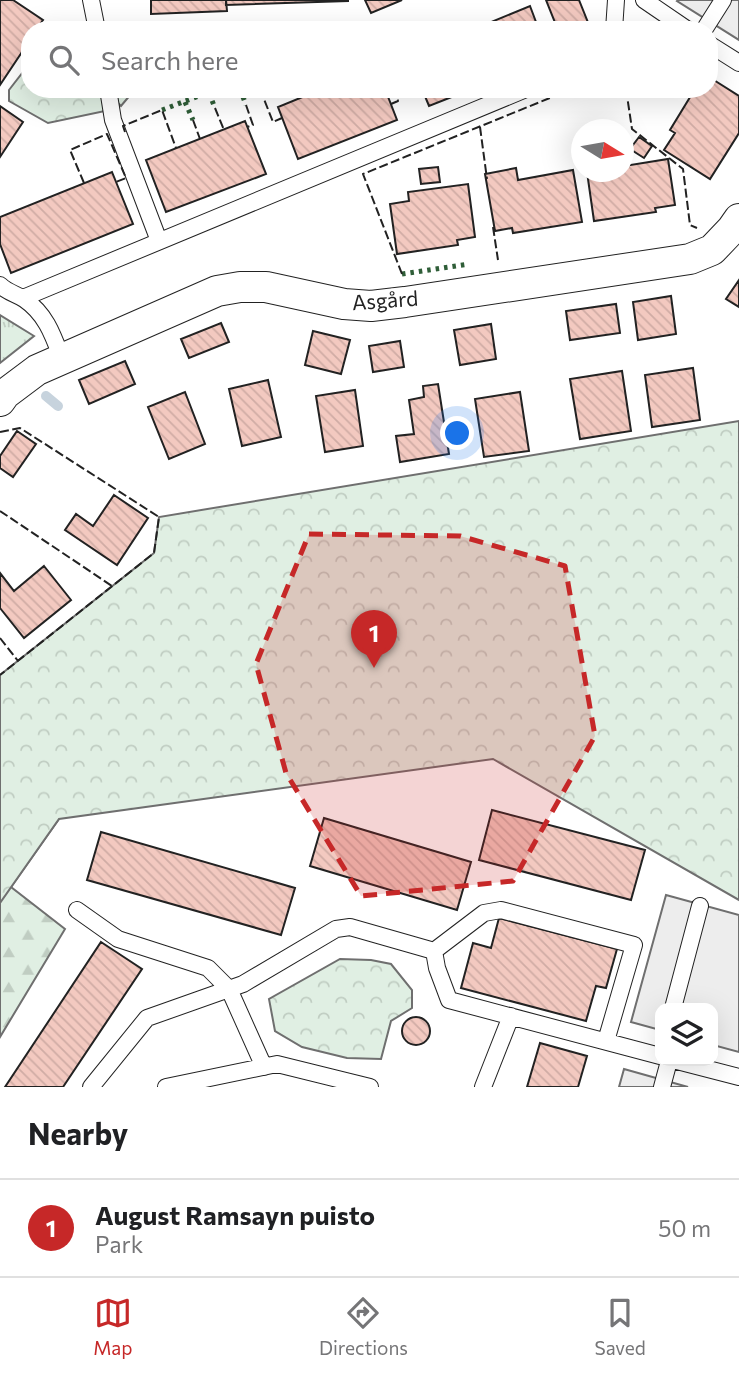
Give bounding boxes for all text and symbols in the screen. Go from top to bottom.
search box [21,21,718,98]
icon: search [45,41,83,79]
text: Search here [101,44,239,75]
north arrow [571,119,634,182]
street label: Asgård [351,285,419,314]
your location [440,416,474,450]
pin: 1 [351,610,397,668]
map controls [655,1003,718,1066]
button: layers [655,1003,718,1066]
text: Nearby [28,1114,128,1151]
text: August Ramsayn puisto [95,1199,375,1230]
text: 1 [46,1214,56,1242]
text: 50 m [658,1214,711,1242]
text: Park [95,1230,143,1258]
tab: Map [93,1294,132,1359]
tab: Directions [319,1294,408,1359]
tab: Saved [594,1294,646,1359]

